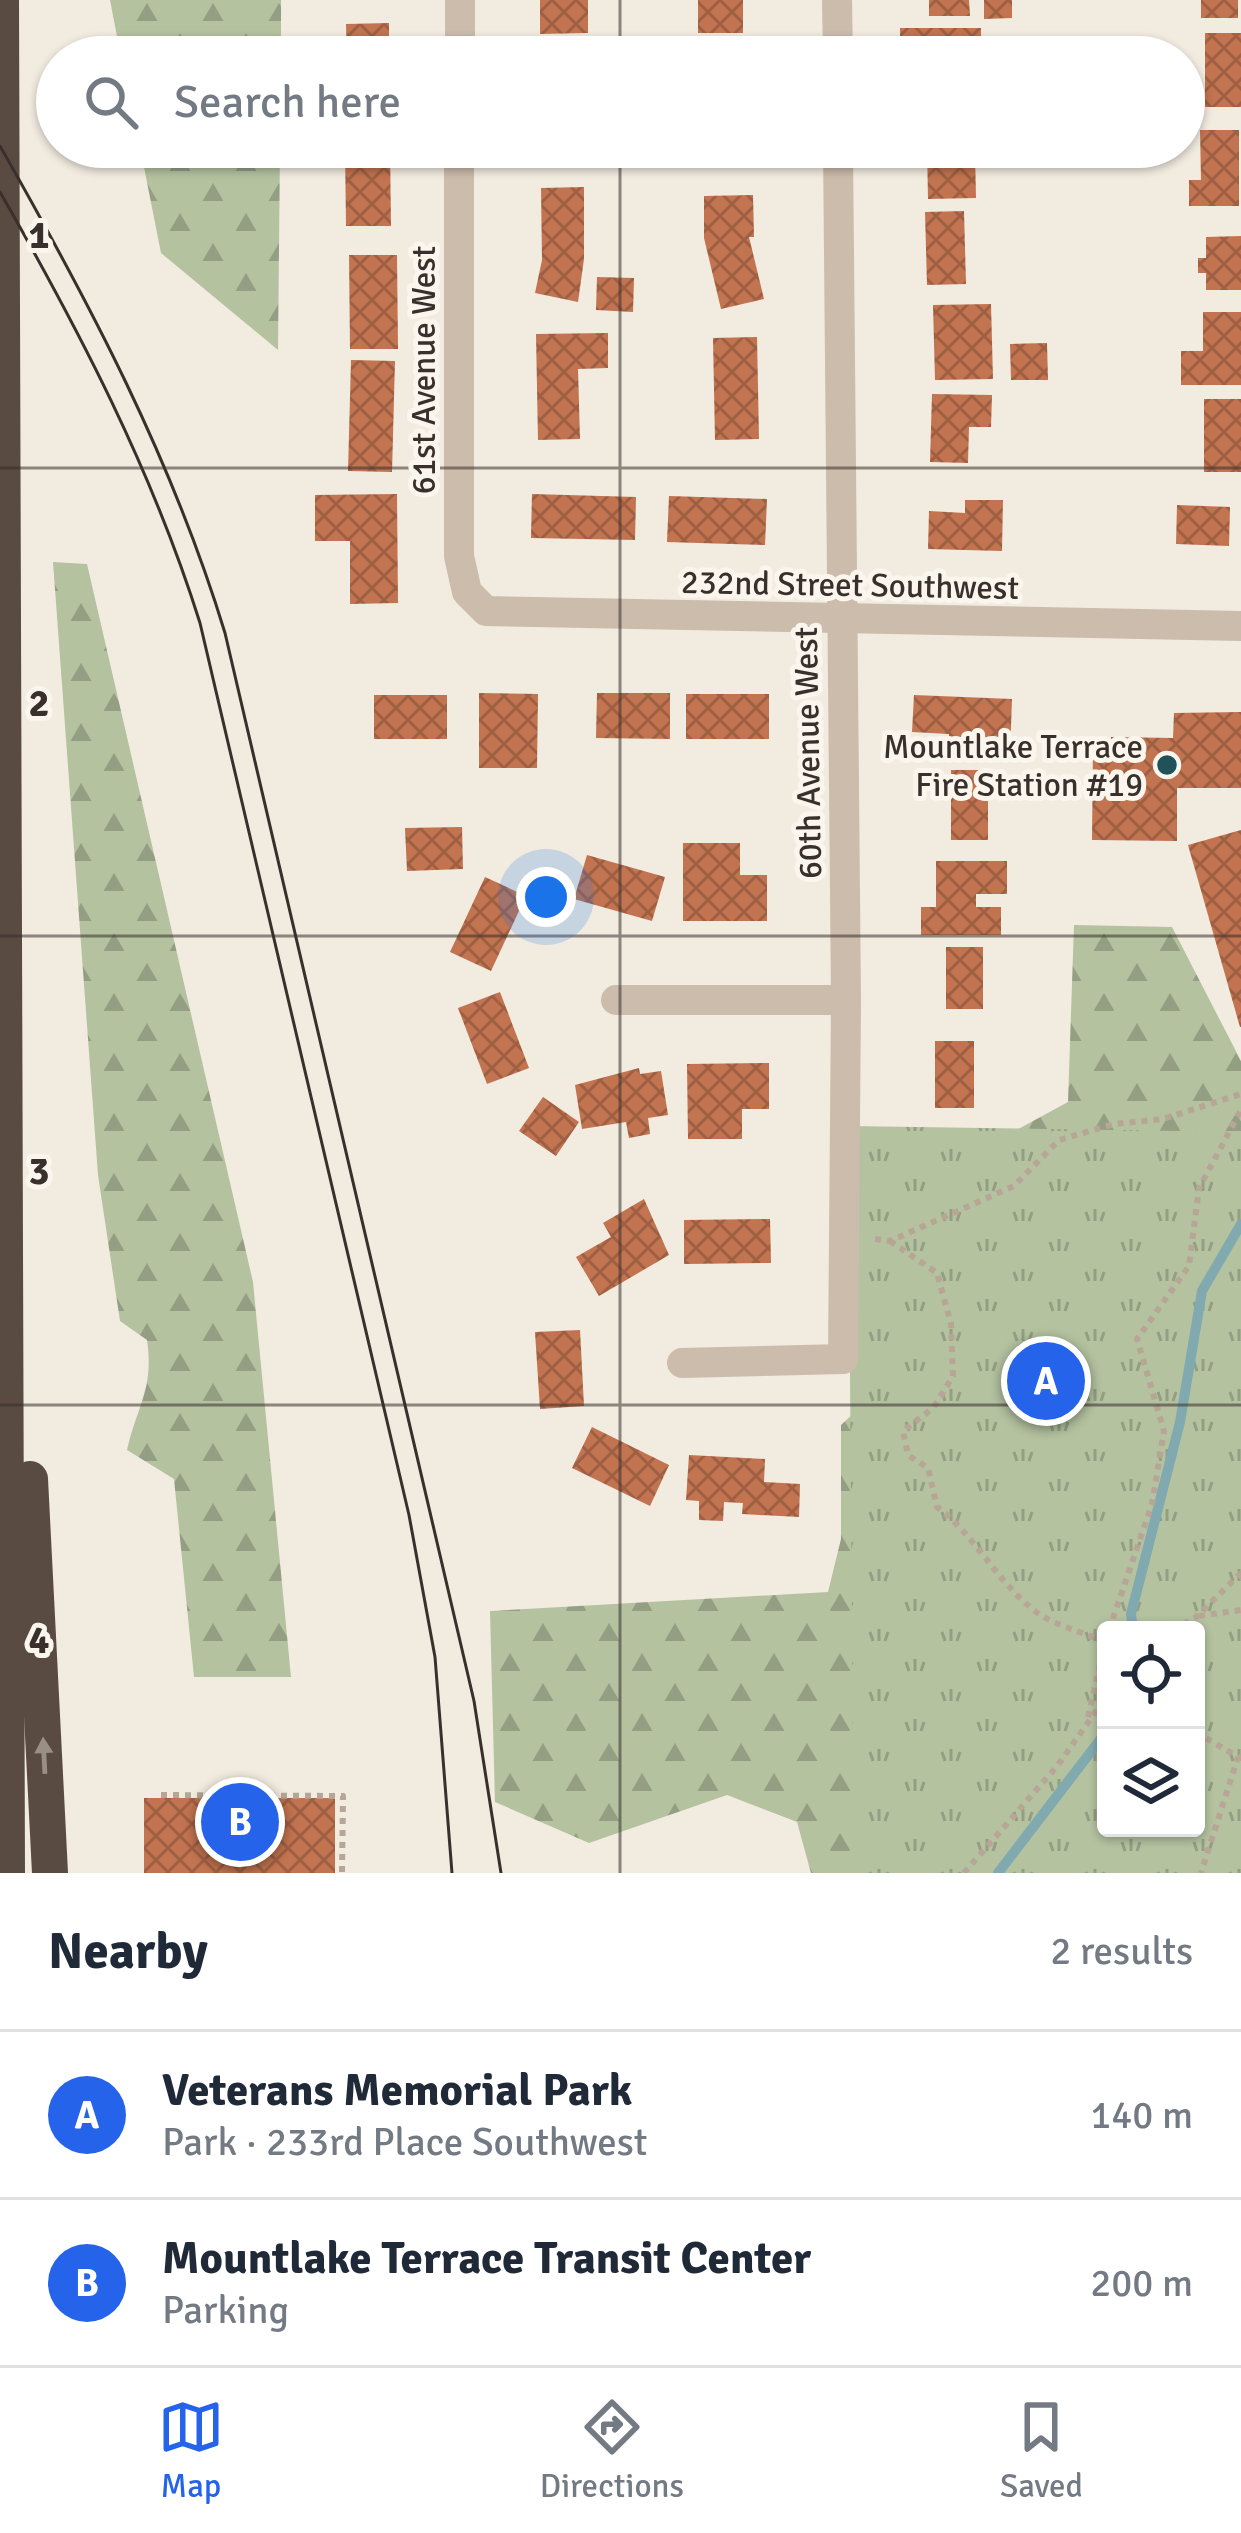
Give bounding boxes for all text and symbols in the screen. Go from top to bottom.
search box [36,36,1205,168]
icon: search [78,69,144,135]
text: Search here [174,75,401,130]
text: 1 [28,211,50,259]
street label: 61st Avenue West [404,246,445,494]
street label: 232nd Street Southwest [681,562,1019,609]
street label: 60th Avenue West [786,627,831,879]
text: 2 [28,679,50,727]
place label: Mountlake Terrace Fire Station #19 [883,727,1143,806]
marker: Mountlake Terrace Fire Station #19 [1154,752,1180,778]
your location [516,867,576,927]
text: 3 [28,1147,50,1195]
pin: A [1007,1336,1085,1426]
text: 4 [28,1616,50,1664]
map controls [1097,1621,1205,1837]
button: locate [1097,1621,1205,1729]
button: layers [1097,1729,1205,1837]
one-way arrow [34,1736,53,1774]
pin: B [201,1777,279,1867]
text: Nearby [48,1920,208,1983]
text: 2 results [1050,1927,1193,1975]
text: Veterans Memorial Park [162,2063,632,2118]
text: A [75,2091,99,2139]
text: 140 m [1090,2091,1193,2139]
text: Park · 233rd Place Southwest [162,2118,647,2166]
text: Mountlake Terrace Transit Center [162,2231,811,2286]
text: B [75,2259,99,2307]
text: 200 m [1090,2259,1193,2307]
text: Parking [162,2286,289,2334]
tab: Map [158,2394,224,2507]
tab: Directions [540,2394,684,2507]
tab: Saved [1000,2394,1083,2507]

